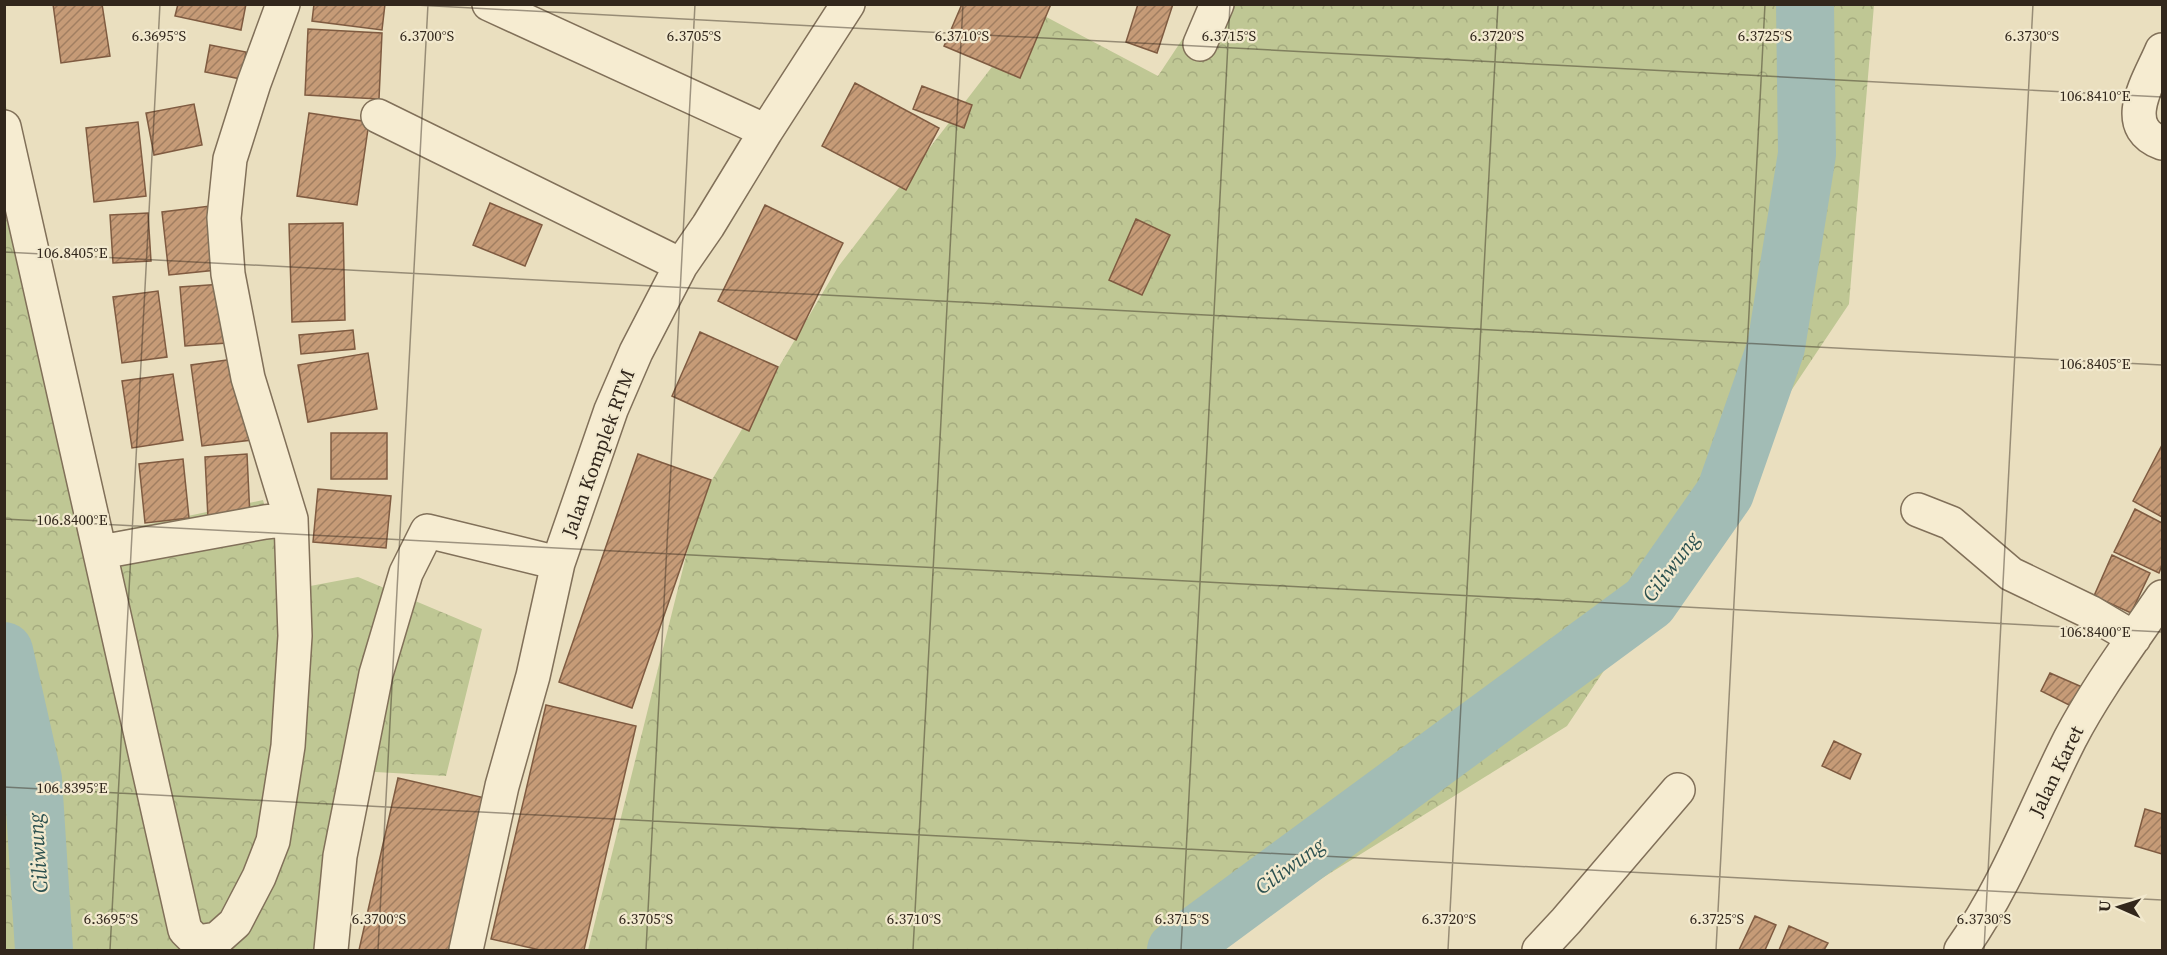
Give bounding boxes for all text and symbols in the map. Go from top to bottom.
text: 6.3695°S [132,25,187,46]
text: 6.3700°S [400,25,455,46]
text: 6.3705°S [667,25,722,46]
text: 6.3710°S [935,25,990,46]
text: 6.3715°S [1202,25,1257,46]
text: 6.3720°S [1470,25,1525,46]
text: 6.3725°S [1738,25,1793,46]
text: 6.3730°S [2005,25,2060,46]
text: 106.8410°E [2060,85,2130,106]
text: 106.8405°E [37,242,107,263]
text: 106.8405°E [2060,353,2130,374]
street label: Jalan Komplek RTM [554,365,641,542]
text: 106.8400°E [37,509,107,530]
water label: Ciliwung [1635,525,1707,607]
text: 106.8400°E [2060,621,2130,642]
street label: Jalan Karet [2022,720,2090,822]
text: 106.8395°E [37,777,107,798]
water label: Ciliwung [20,811,55,894]
water label: Ciliwung [1249,830,1331,901]
north arrow [2089,877,2149,937]
text: U [2093,899,2115,913]
text: 6.3695°S [84,908,139,929]
text: 6.3700°S [352,908,407,929]
text: 6.3705°S [619,908,674,929]
text: 6.3710°S [887,908,942,929]
text: 6.3715°S [1155,908,1210,929]
text: 6.3720°S [1422,908,1477,929]
text: 6.3725°S [1690,908,1745,929]
text: 6.3730°S [1957,908,2012,929]

